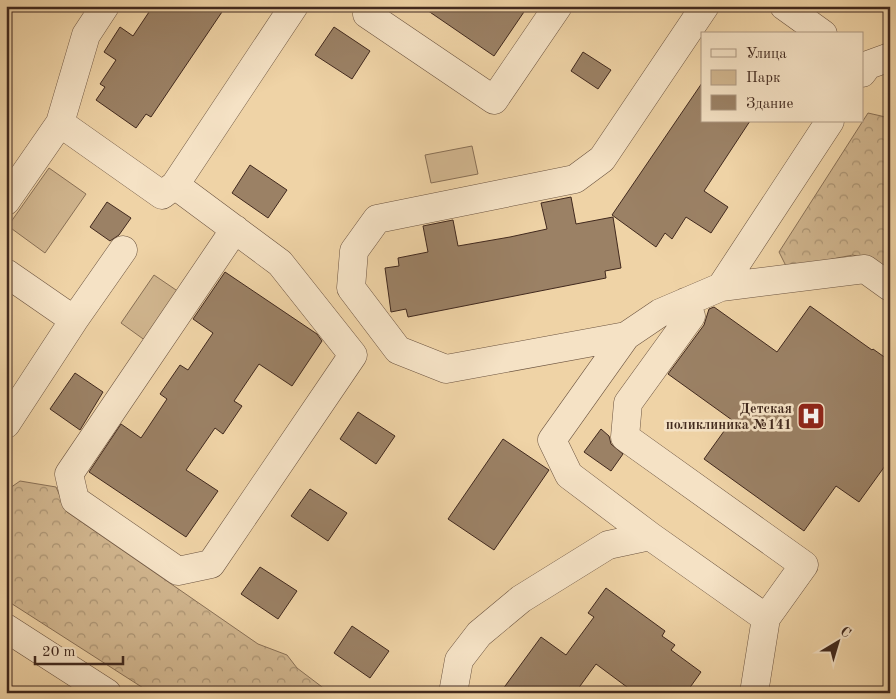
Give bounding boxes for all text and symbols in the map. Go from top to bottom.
legend [701,32,864,122]
text: Улица [746,47,787,62]
text: Парк [746,71,781,86]
text: Здание [746,97,793,112]
hospital icon: Детская поликлиника №141 [796,401,826,431]
place label: Детская поликлиника №141 [666,402,792,432]
north arrow [814,616,864,666]
text: С [837,624,853,641]
scale bar [35,634,122,666]
text: 20 m [42,645,76,660]

